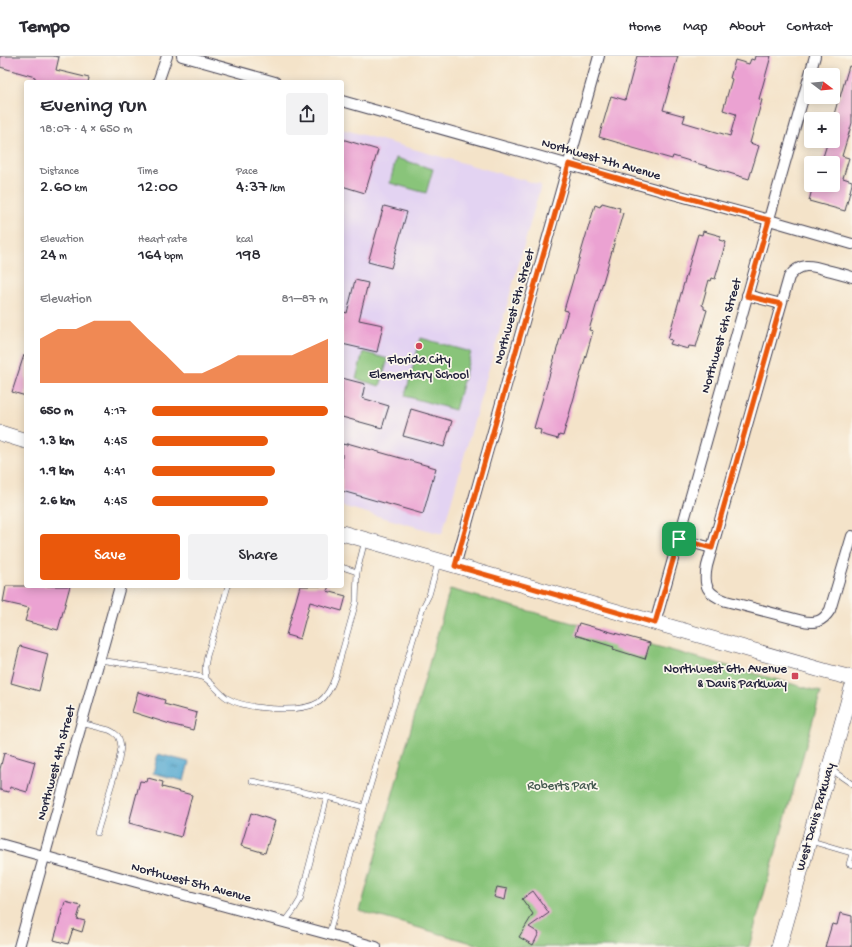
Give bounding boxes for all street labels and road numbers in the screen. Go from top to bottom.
street label: Northwest 7th Avenue [540,136,663,184]
street label: Northwest 5th Street [491,246,539,366]
street label: Northwest 6th Street [698,275,746,395]
street label: Northwest 4th Street [34,702,80,822]
street label: West Davis Parkway [793,761,839,873]
street label: Northwest 5th Avenue [129,860,253,906]

